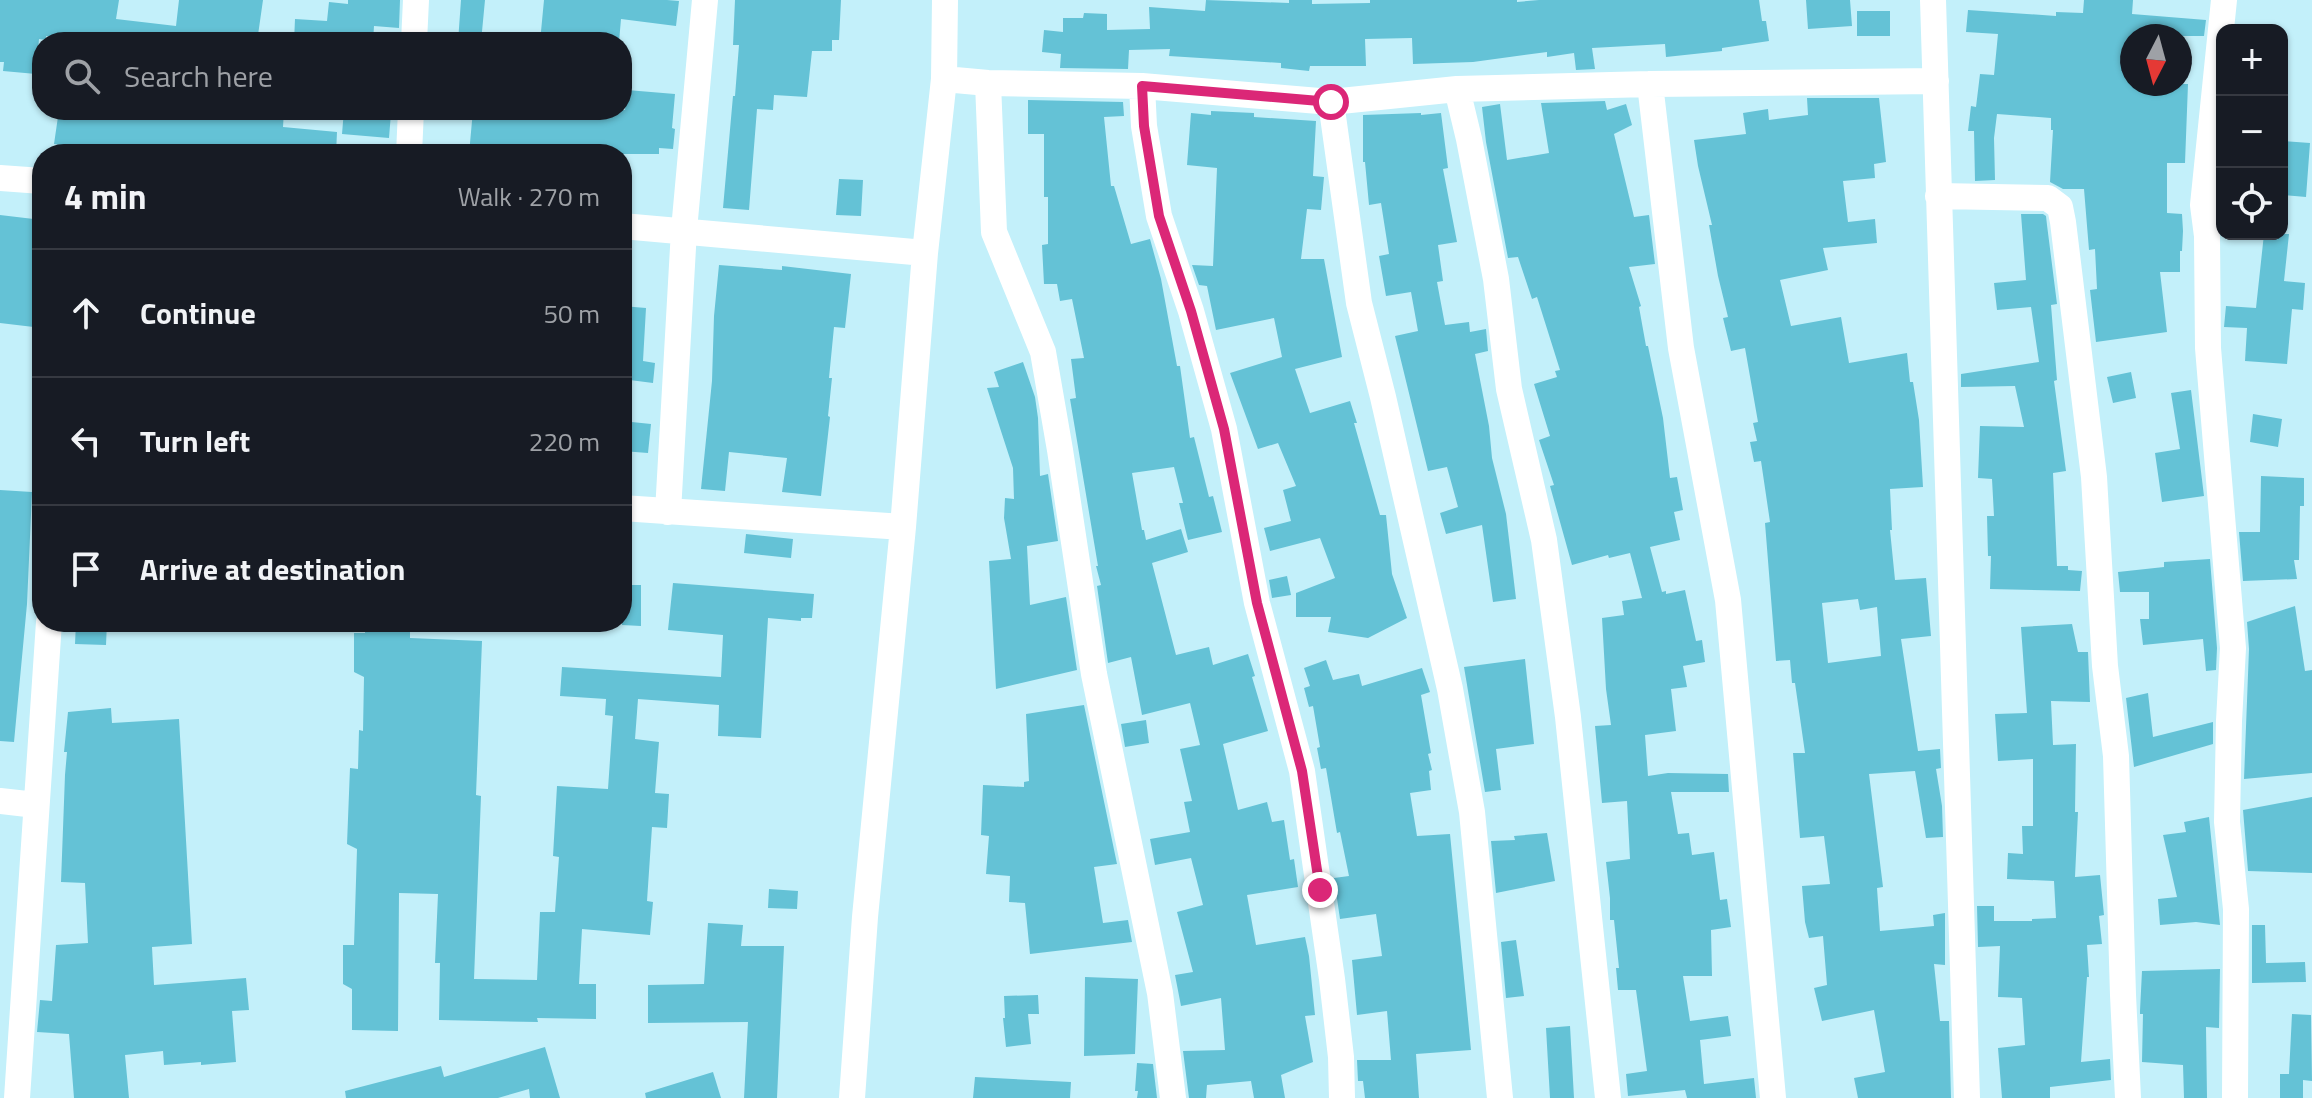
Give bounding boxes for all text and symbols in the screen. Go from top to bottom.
north arrow [2120,24,2192,96]
map controls [2216,24,2288,240]
button: + [2216,24,2288,96]
search box [32,32,632,120]
text: Search here [124,53,273,99]
icon: search [60,54,104,98]
route start [1313,84,1349,120]
button: − [2216,96,2288,168]
button: locate [2216,168,2288,240]
text: 4 min [64,170,147,222]
text: Walk · 270 m [458,177,600,216]
text: Continue [140,290,256,336]
icon: ahead [64,291,108,335]
text: 50 m [543,294,600,333]
text: Turn left [140,418,250,464]
icon: left [64,419,108,463]
text: 220 m [529,422,600,461]
text: Arrive at destination [140,546,405,592]
icon: arrive [64,547,108,591]
route end [1302,872,1338,908]

